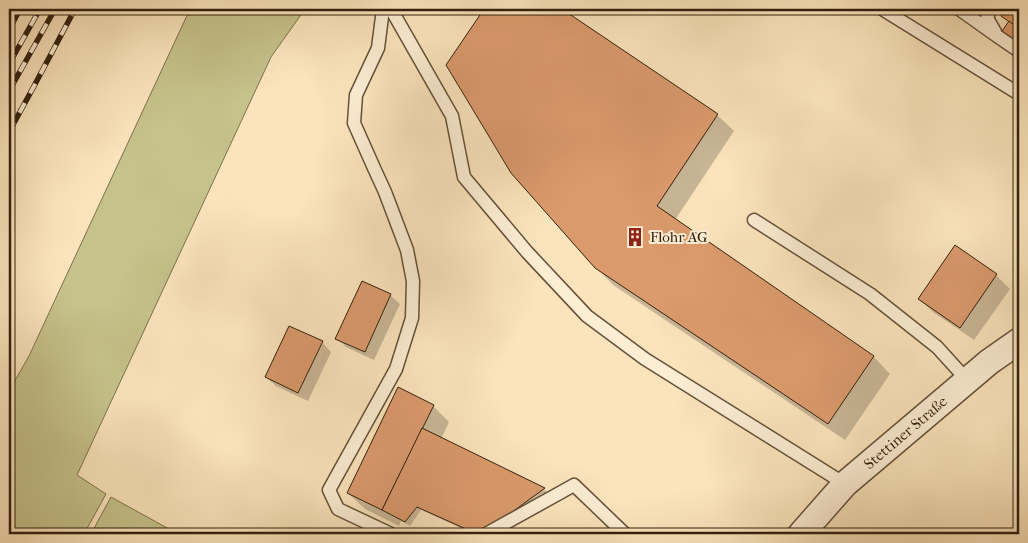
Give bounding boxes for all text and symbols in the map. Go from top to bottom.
building icon: Flohr AG [624,226,646,248]
place label: Flohr AG [650,228,708,246]
street label: Stettiner Straße [860,392,951,473]

